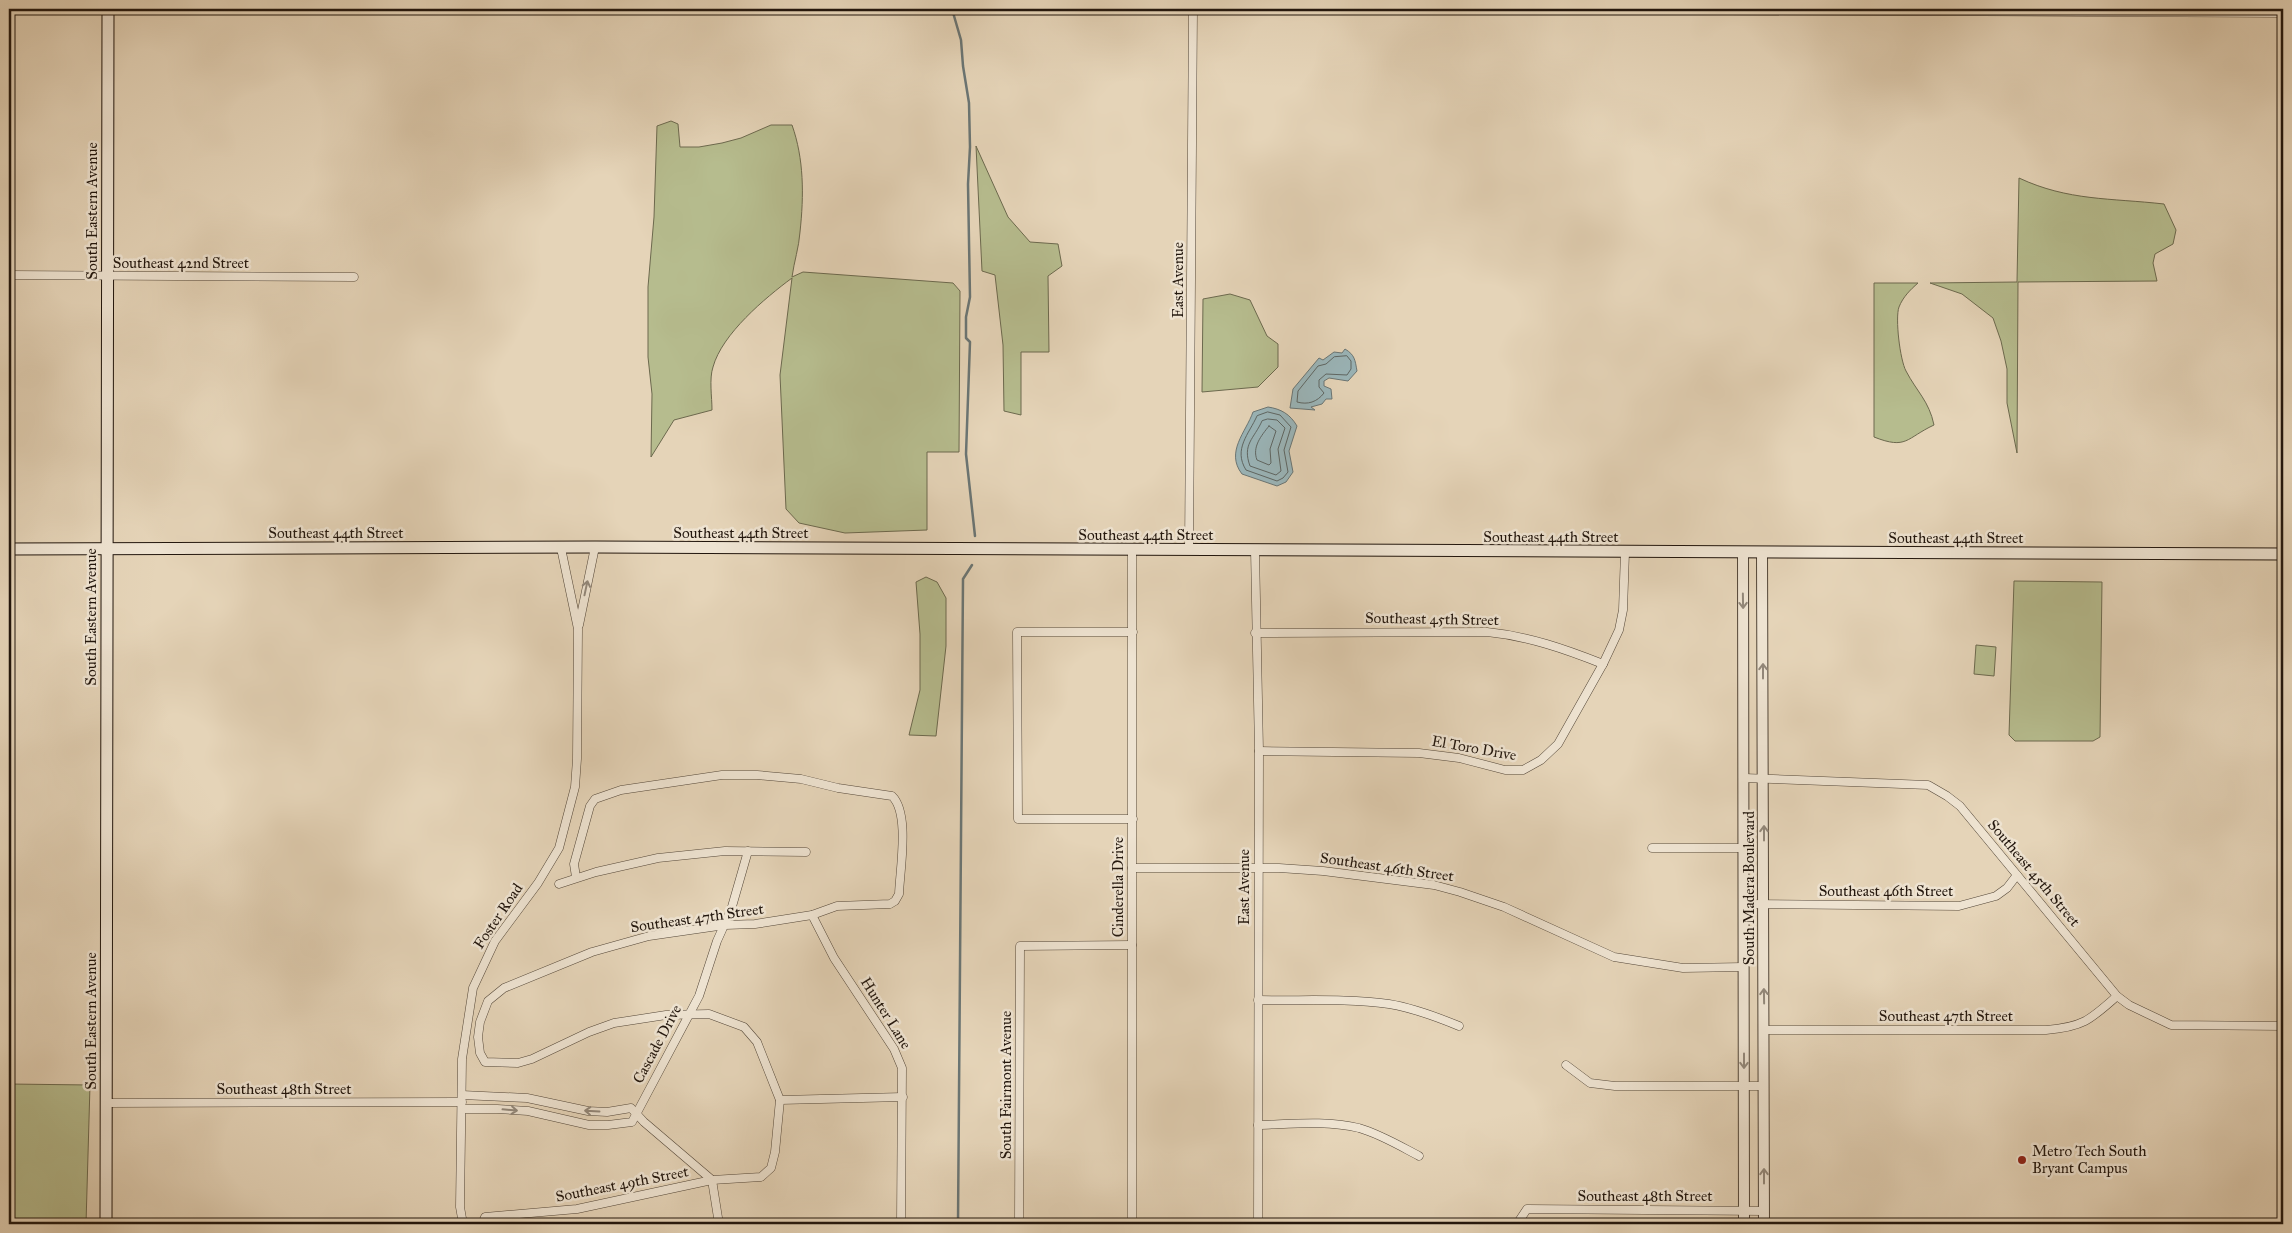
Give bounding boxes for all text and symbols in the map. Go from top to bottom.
street label: South Eastern Avenue [83,142,101,280]
street label: East Avenue [1169,242,1187,318]
street label: Southeast 42nd Street [113,254,250,272]
street label: Southeast 44th Street [268,524,404,542]
street label: Southeast 44th Street [673,524,809,542]
street label: Southeast 44th Street [1078,526,1214,544]
street label: Southeast 44th Street [1483,528,1619,546]
street label: Southeast 44th Street [1888,529,2024,547]
street label: South Eastern Avenue [82,548,100,686]
one-way arrow [582,581,592,597]
one-way arrow [1738,592,1748,608]
street label: Southeast 45th Street [1365,609,1500,629]
one-way arrow [1758,663,1768,679]
street label: El Toro Drive [1430,732,1518,764]
street label: South Madera Boulevard [1740,810,1758,965]
street label: Southeast 45th Street [1984,816,2084,931]
one-way arrow [1759,825,1769,842]
street label: Cinderella Drive [1109,837,1127,937]
street label: East Avenue [1235,849,1253,925]
street label: Southeast 46th Street [1319,849,1456,885]
street label: Foster Road [470,880,527,952]
street label: Southeast 46th Street [1819,882,1954,900]
street label: Southeast 47th Street [629,900,765,936]
street label: South Eastern Avenue [82,952,100,1090]
street label: Hunter Lane [857,974,915,1052]
one-way arrow [1759,988,1769,1004]
street label: Cascade Drive [629,1002,685,1086]
street label: Southeast 47th Street [1879,1007,2014,1025]
street label: South Fairmont Avenue [997,1011,1015,1159]
one-way arrow [1739,1052,1749,1068]
street label: Southeast 48th Street [217,1080,352,1098]
one-way arrow [502,1105,518,1114]
one-way arrow [584,1107,600,1116]
place label: Metro Tech South Bryant Campus [2032,1142,2147,1177]
marker: Metro Tech South Bryant Campus [2016,1154,2028,1166]
street label: Southeast 49th Street [554,1162,691,1206]
one-way arrow [1759,1168,1769,1184]
street label: Southeast 48th Street [1578,1187,1713,1205]

